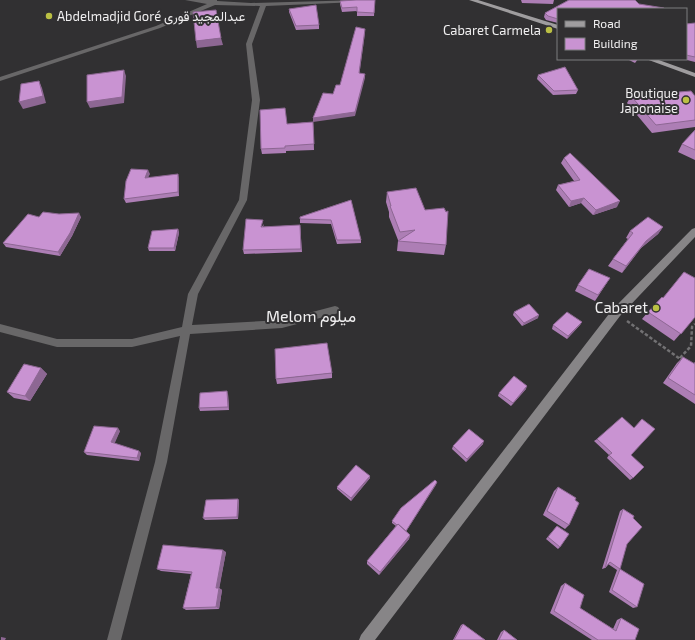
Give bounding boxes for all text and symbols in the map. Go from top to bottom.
place label: Abdelmadjid Goré عبدالمجيد قورى [57,8,245,25]
legend [557,8,687,60]
marker: Abdelmadjid Goré عبدالمجيد قورى [44,11,54,21]
text: Road [593,16,621,30]
place label: Cabaret Carmela [443,22,541,38]
marker: Cabaret Carmela [544,25,554,35]
text: Building [593,36,638,50]
place label: Boutique Japonaise [620,85,678,116]
marker: Boutique Japonaise [681,95,691,105]
place label: Cabaret [595,298,648,316]
marker: Cabaret [651,303,661,313]
district label: Melom ميلوم [266,306,356,327]

